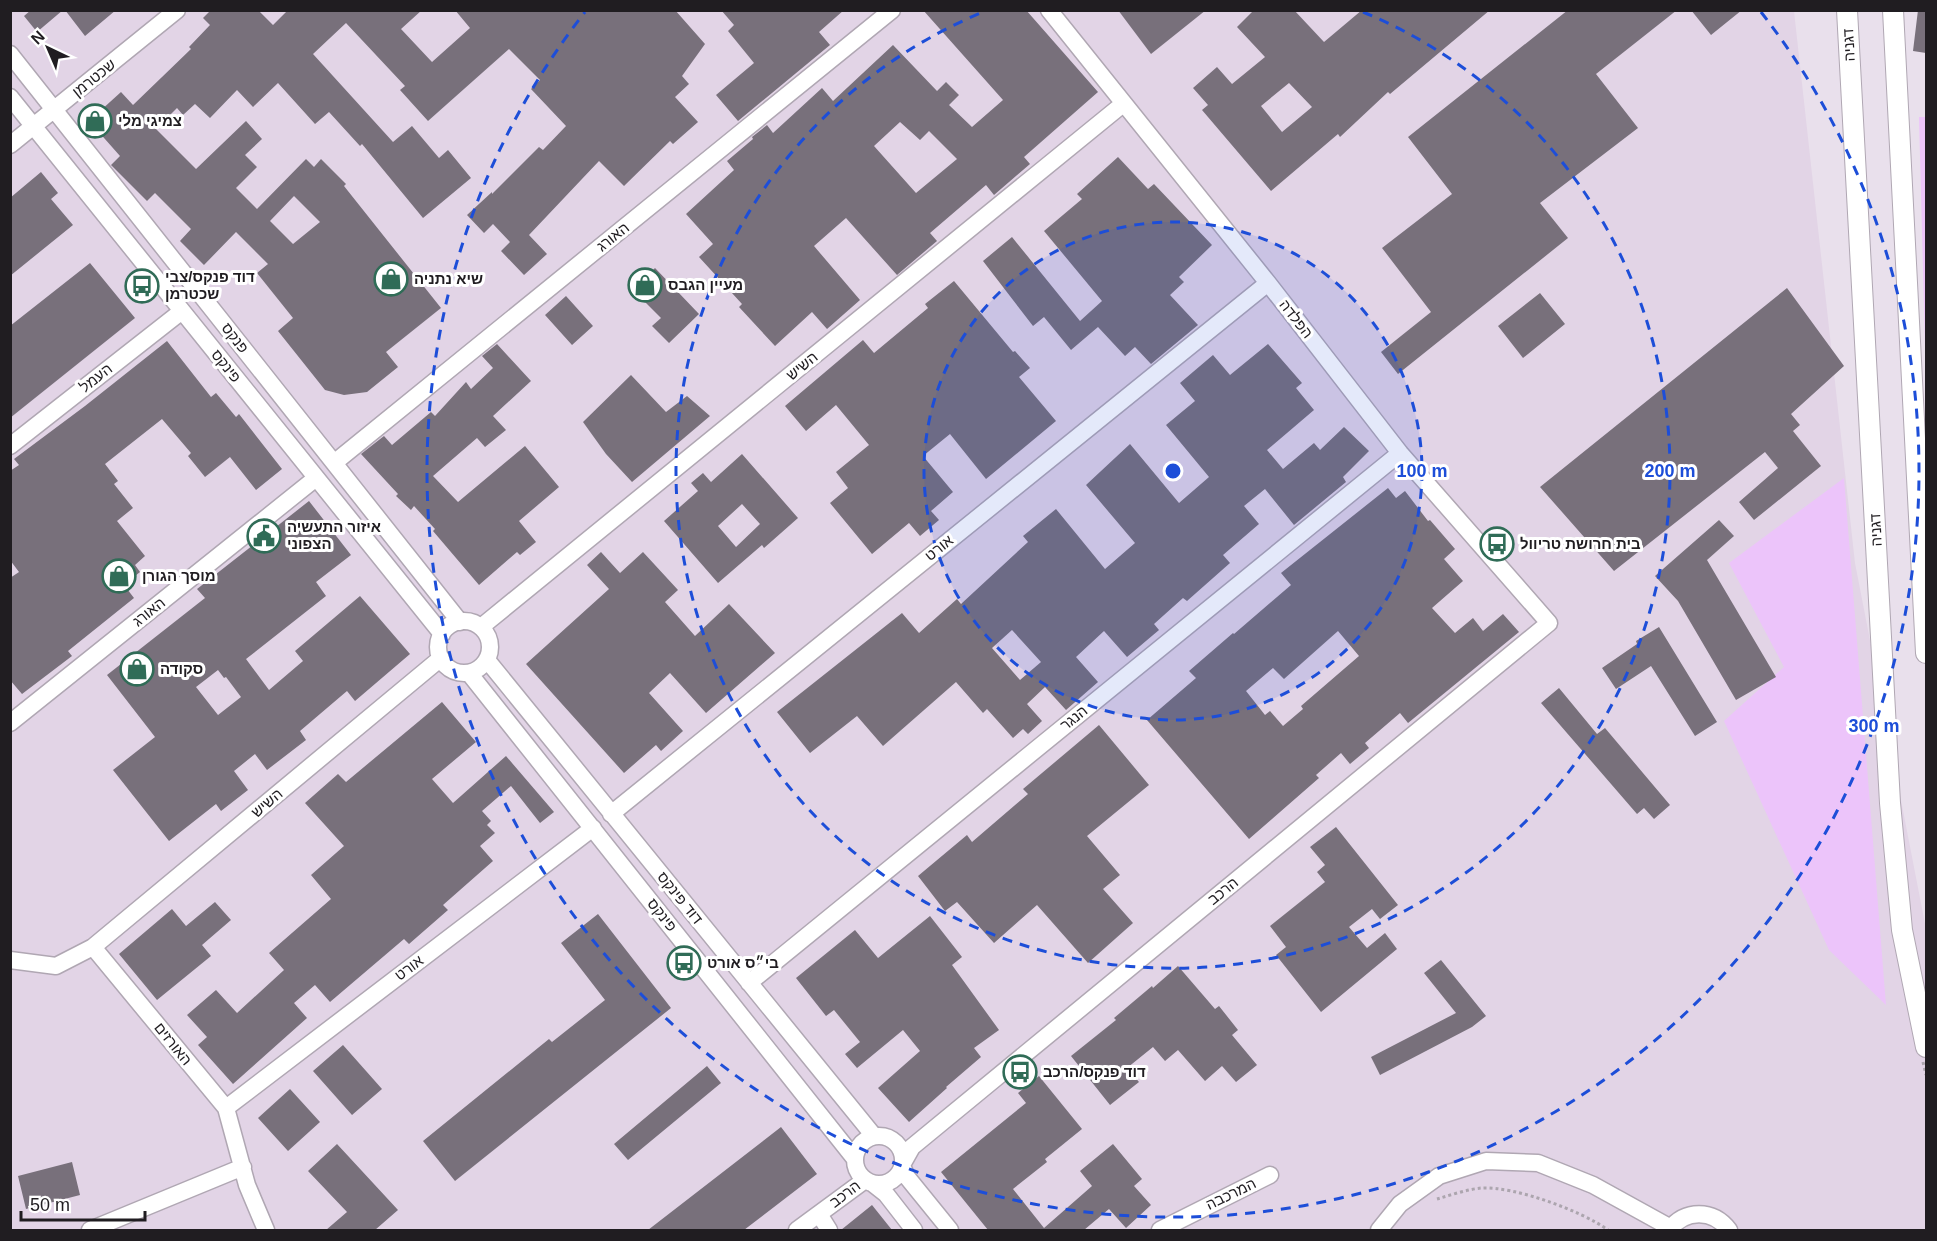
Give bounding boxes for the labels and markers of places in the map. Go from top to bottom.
shop icon: צמיגי מלי [77,103,113,139]
place label: צמיגי מלי [118,112,182,129]
shop icon: שיא נתניה [373,261,409,297]
shop icon: מעיין הגבס [627,267,663,303]
bus stop icon: דוד פנקס/צבי שכטרמן [124,268,160,304]
place label: דוד פנקס/צבי שכטרמן [165,268,255,302]
place label: שיא נתניה [414,270,483,287]
place label: מעיין הגבס [668,276,743,293]
centre of rings [1163,461,1183,481]
public building icon: איזור התעשיה הצפוני [246,518,282,554]
place label: איזור התעשיה הצפוני [287,518,381,552]
bus stop icon: בית חרושת טריוול [1479,526,1515,562]
place label: בית חרושת טריוול [1520,535,1641,552]
shop icon: מוסך הגורן [101,558,137,594]
place label: מוסך הגורן [142,567,216,584]
shop icon: סקודה [119,651,155,687]
place label: סקודה [160,660,203,677]
bus stop icon: בי״ס אורט [666,945,702,981]
place label: בי״ס אורט [707,954,779,971]
bus stop icon: דוד פנקס/הרכב [1002,1054,1038,1090]
place label: דוד פנקס/הרכב [1043,1063,1146,1080]

